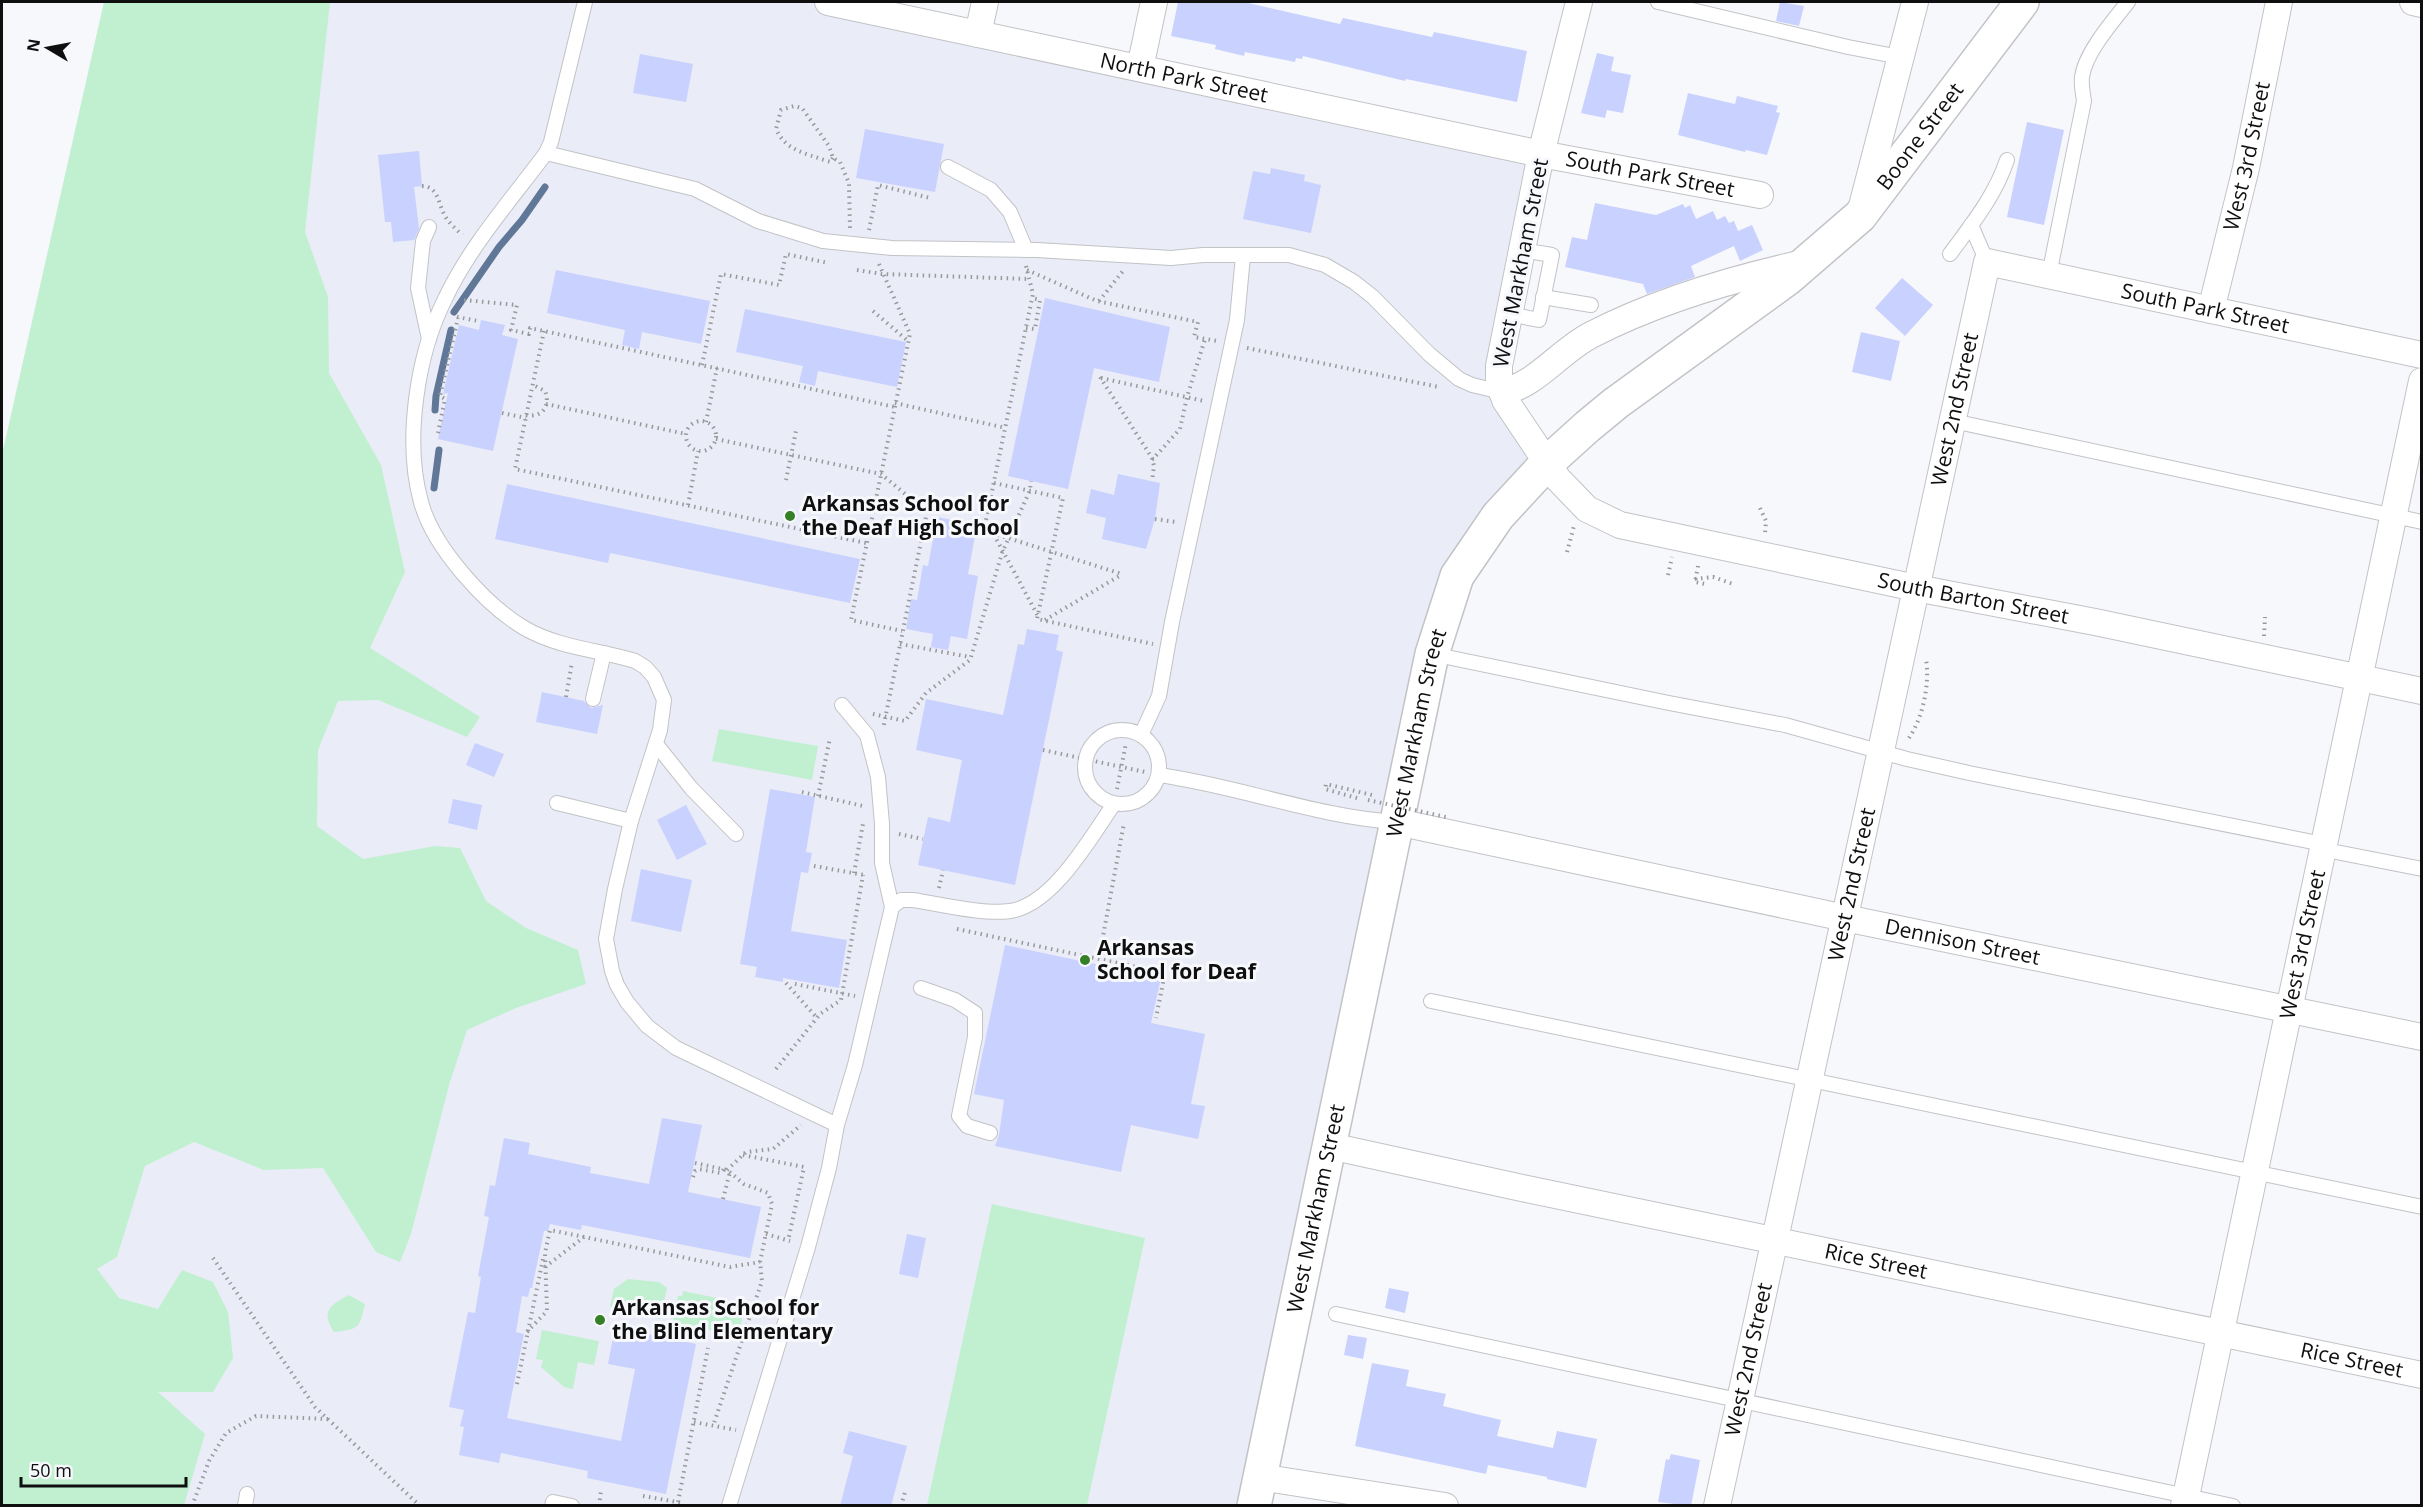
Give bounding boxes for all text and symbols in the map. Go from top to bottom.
north arrow [18,18,78,78]
text: N [21,37,45,54]
street label: North Park Street [1098,45,1271,108]
street label: Boone Street [1870,77,1969,195]
street label: West 3rd Street [2216,79,2276,233]
street label: South Park Street [1564,144,1737,203]
street label: West Markham Street [1486,156,1554,370]
street label: South Park Street [2119,276,2292,339]
street label: West 2nd Street [1924,330,1984,489]
place label: Arkansas School for the Deaf High School [802,489,1019,541]
marker: Arkansas School for the Deaf High School [783,509,797,523]
street label: South Barton Street [1875,565,2071,630]
street label: West Markham Street [1379,625,1452,839]
street label: West 2nd Street [1821,805,1881,964]
street label: West 3rd Street [2272,867,2331,1021]
street label: Dennison Street [1882,912,2043,971]
place label: Arkansas School for Deaf [1097,933,1258,985]
marker: Arkansas School for Deaf [1078,953,1092,967]
street label: West Markham Street [1280,1101,1351,1315]
street label: Rice Street [1822,1236,1930,1285]
street label: West 2nd Street [1718,1280,1778,1438]
place label: Arkansas School for the Blind Elementary [612,1293,833,1345]
marker: Arkansas School for the Blind Elementary [593,1313,607,1327]
street label: Rice Street [2298,1335,2406,1384]
scale bar [21,1450,186,1488]
text: 50 m [30,1458,72,1482]

